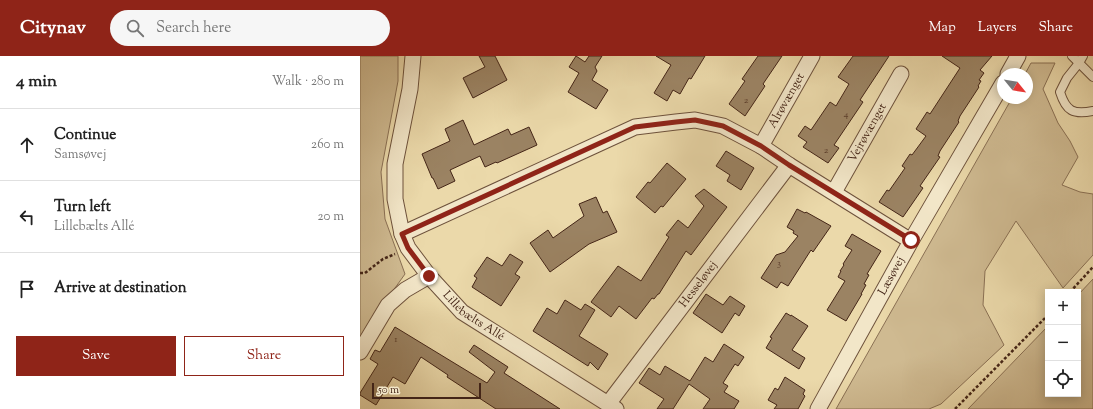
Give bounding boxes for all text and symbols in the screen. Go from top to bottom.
search box [110,10,390,46]
text: Citynav [20,15,86,42]
icon: search [124,17,146,39]
text: Search here [156,18,231,39]
text: Map [929,18,956,38]
text: Layers [978,18,1016,38]
text: Share [1038,18,1073,38]
north arrow [997,68,1033,104]
text: 4 min [16,70,57,94]
street label: Alrøvænget [764,70,810,132]
text: Walk · 280 m [272,73,344,91]
house number: 2 [744,93,749,108]
street label: Vejrøvænget [844,100,892,166]
house number: 4 [843,107,849,122]
text: Continue [54,125,116,146]
icon: ahead [16,134,38,156]
text: 260 m [311,136,344,154]
house number: 2 [824,143,829,158]
text: Samsøvej [54,146,106,164]
text: Turn left [54,197,111,218]
icon: left [16,206,38,228]
text: 20 m [318,208,344,226]
text: Lillebælts Allé [54,218,135,236]
route start [902,231,920,249]
street label: Læsøvej [874,253,910,299]
house number: 3 [777,256,781,271]
street label: Hesseløvej [675,257,722,312]
route end [420,267,438,285]
icon: arrive [16,278,38,300]
text: Arrive at destination [54,278,187,299]
street label: Lillebælts Allé [438,287,508,346]
map controls [1045,289,1081,397]
button: + [1045,289,1081,325]
button: − [1045,325,1081,361]
house number: 1 [394,332,398,347]
button: Save [16,336,176,376]
button: Share [184,336,344,376]
button: locate [1045,361,1081,397]
scale bar [372,381,481,400]
text: 50 m [378,382,399,398]

